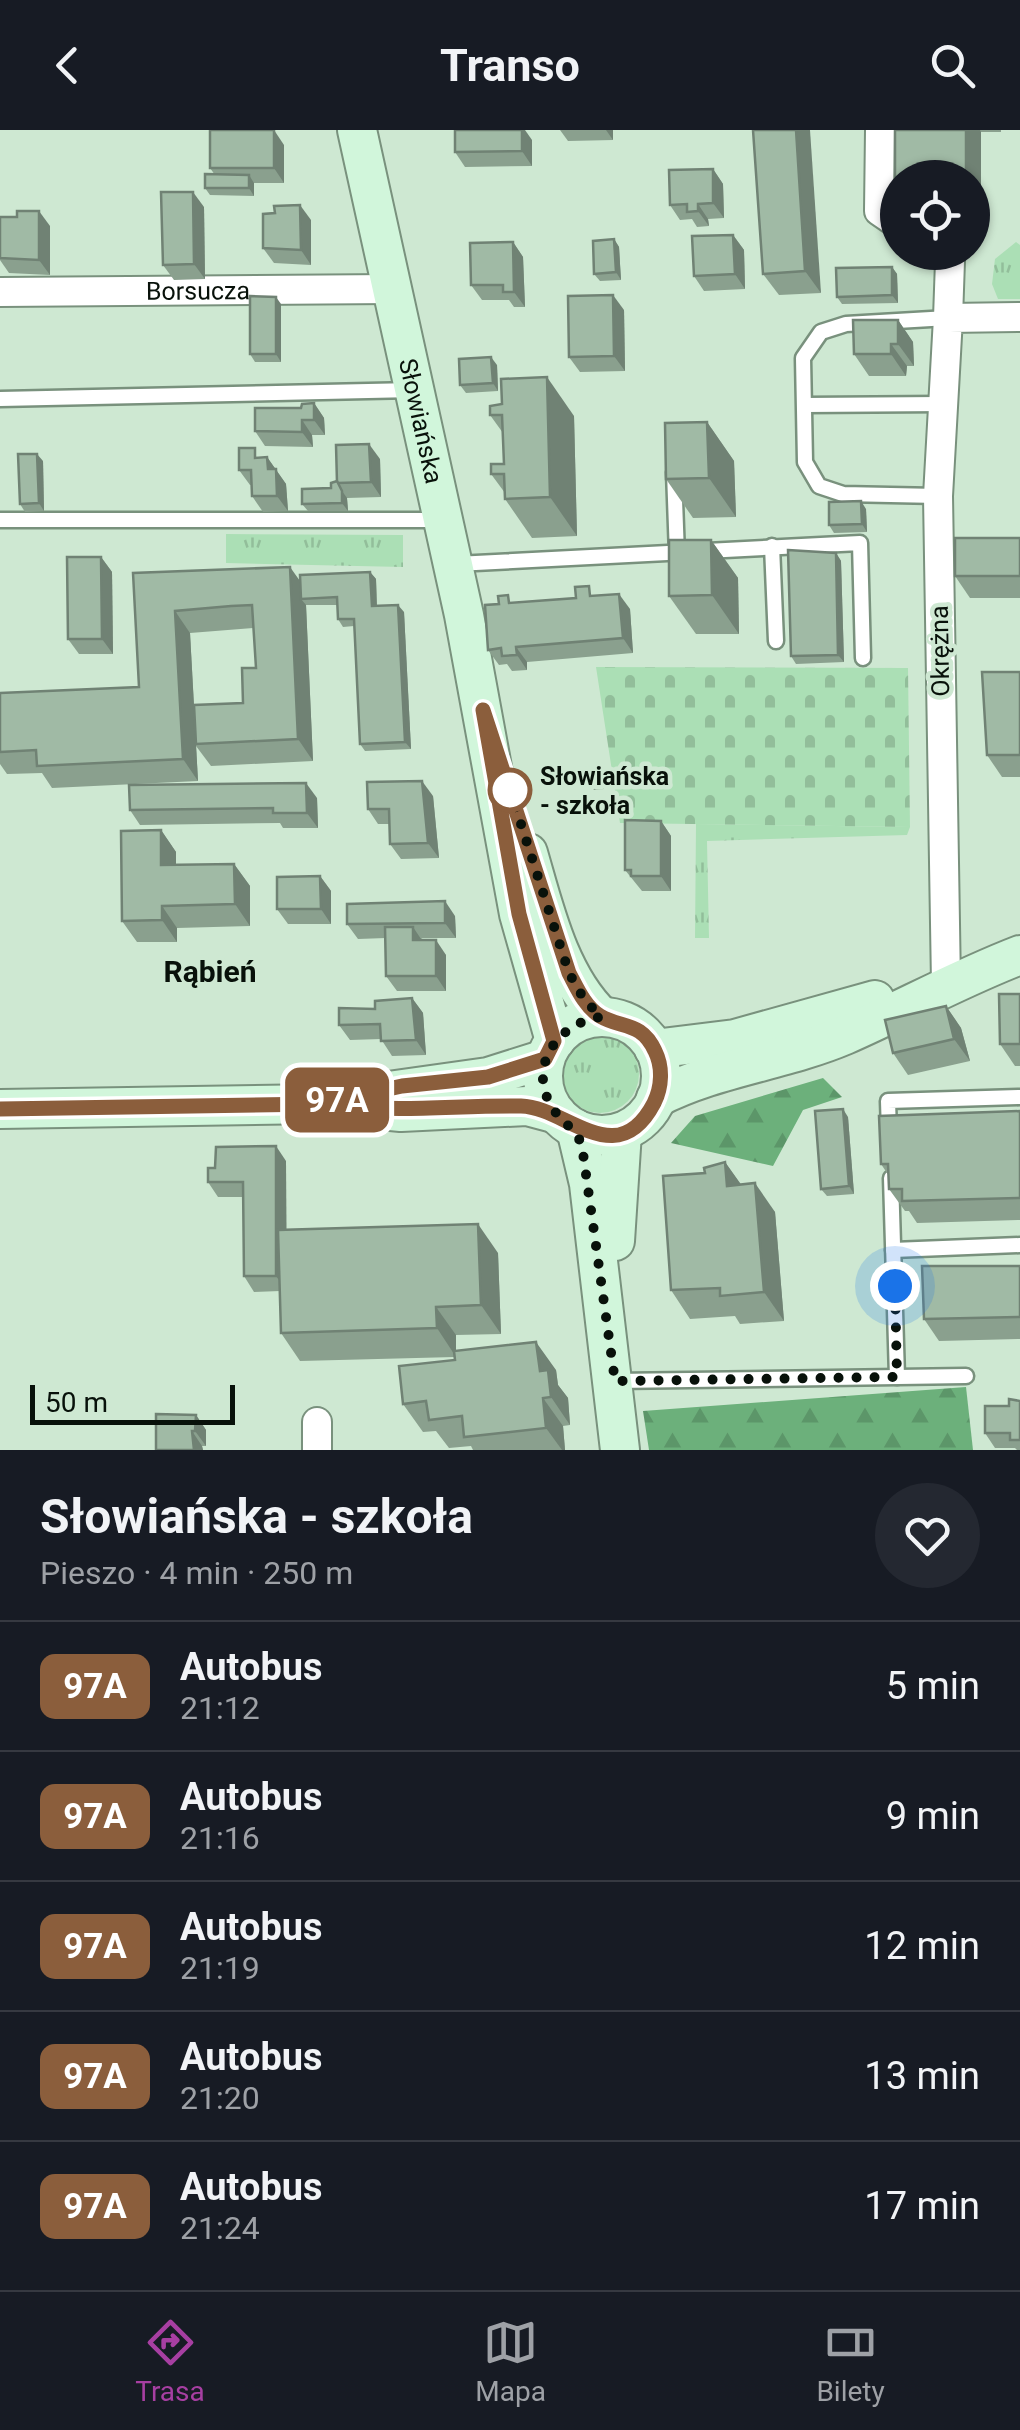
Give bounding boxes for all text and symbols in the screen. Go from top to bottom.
icon: back [40,38,95,93]
icon: search [925,38,980,93]
text: Transo [440,39,580,92]
map controls [880,160,990,270]
button: locate [880,160,990,270]
street label: Borsucza [146,276,250,305]
street label: Słowiańska [393,356,449,486]
street label: Okrężna [925,605,955,697]
place label: Słowiańska - szkoła [540,762,669,820]
marker: Słowiańska - szkoła [489,769,531,811]
district label: Rąbień [163,954,257,989]
line badge: 97A [280,1068,394,1132]
text: 97A [305,1080,369,1121]
your location [870,1261,920,1311]
scale bar [30,1380,235,1424]
text: 50 m [45,1386,108,1419]
button: heart [875,1483,980,1588]
text: Słowiańska - szkoła [40,1488,473,1545]
text: Pieszo · 4 min · 250 m [40,1554,353,1592]
text: Autobus [180,1645,323,1689]
text: 5 min [886,1664,980,1708]
text: 97A [63,1666,127,1707]
text: 21:12 [180,1689,260,1727]
text: Autobus [180,1775,323,1819]
text: 9 min [886,1794,980,1838]
text: 97A [63,1796,127,1837]
text: 21:16 [180,1819,260,1857]
text: Autobus [180,1905,323,1949]
text: 12 min [864,1924,980,1968]
text: 97A [63,1926,127,1967]
text: 21:19 [180,1949,260,1987]
text: Autobus [180,2035,323,2079]
text: 13 min [864,2054,980,2098]
text: 97A [63,2056,127,2097]
text: 21:20 [180,2079,260,2117]
text: Autobus [180,2165,323,2209]
text: 17 min [864,2184,980,2228]
text: 97A [63,2186,127,2227]
text: 21:24 [180,2209,260,2247]
tab: Trasa [135,2315,205,2408]
tab: Mapa [475,2315,546,2408]
tab: Bilety [816,2315,885,2408]

